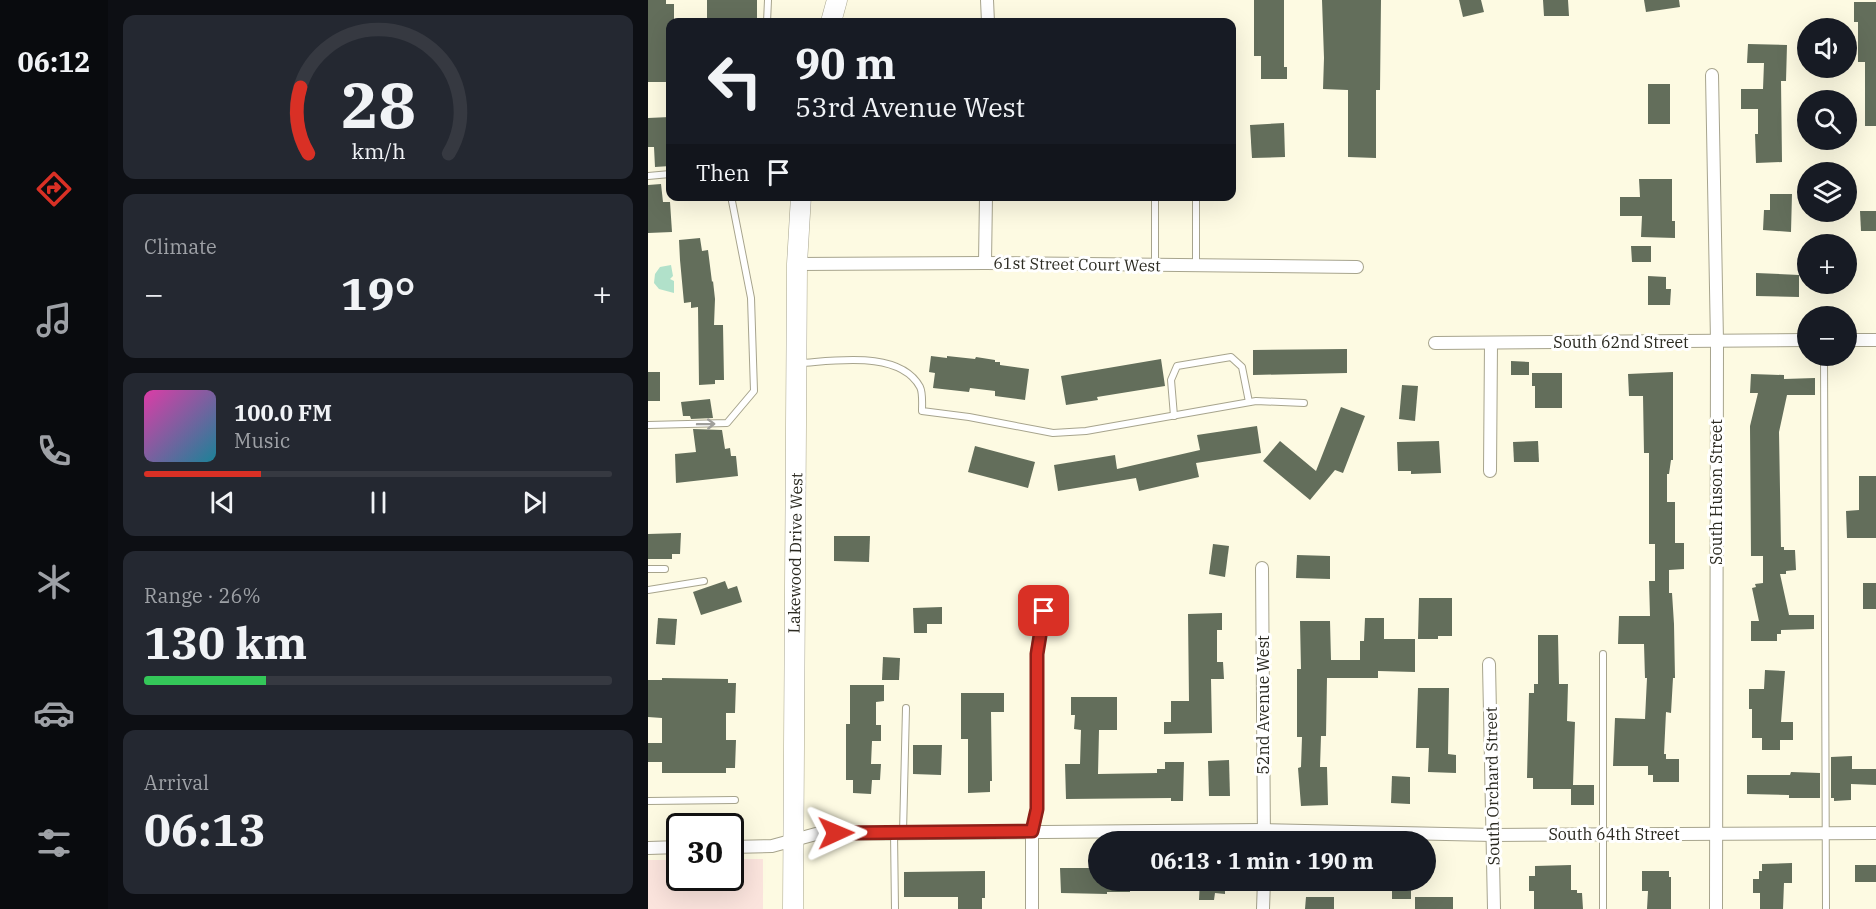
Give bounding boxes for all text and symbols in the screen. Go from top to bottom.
map controls [1797,18,1857,366]
button: sound [1797,18,1857,78]
text: 90 m [795,36,896,91]
icon: left [696,42,774,120]
text: 06:12 [18,44,90,79]
text: 28 [341,64,415,145]
text: 53rd Avenue West [795,89,1025,124]
button: search [1797,90,1857,150]
text: km/h [351,137,405,165]
icon: arrive [762,156,795,189]
text: Then [696,158,750,187]
button: layers [1797,162,1857,222]
icon: directions [33,168,75,210]
text: Climate [144,233,217,260]
button: + [1797,234,1857,294]
street label: 61st Street Court West [993,253,1161,275]
text: 19° [340,264,416,322]
text: − [144,272,164,315]
text: + [592,272,612,315]
icon: music [33,299,75,341]
button: − [1797,306,1857,366]
street label: South 62nd Street [1553,332,1689,352]
text: 100.0 FM [234,398,332,427]
one-way arrow [696,418,716,429]
street label: South Huson Street [1706,419,1726,565]
text: Music [234,427,290,454]
icon: phone [33,430,75,472]
street label: Lakewood Drive West [784,472,806,634]
icon: previous [206,486,239,519]
icon: pause [362,486,395,519]
icon: next [518,486,551,519]
icon: climate [33,561,75,603]
text: Range · 26% [144,582,261,609]
pin [1018,585,1069,636]
icon: arrive [1027,594,1060,627]
text: 130 km [144,613,307,671]
street label: 52nd Avenue West [1253,635,1273,775]
icon: car [33,692,75,734]
street label: South Orchard Street [1481,706,1503,866]
text: Arrival [144,769,209,796]
text: 06:13 [144,800,266,858]
position arrow [804,801,868,865]
speed limit sign: 30 [666,813,744,891]
icon: filters [33,822,75,864]
street label: South 64th Street [1548,824,1680,844]
text: 06:13 · 1 min · 190 m [1150,846,1374,875]

